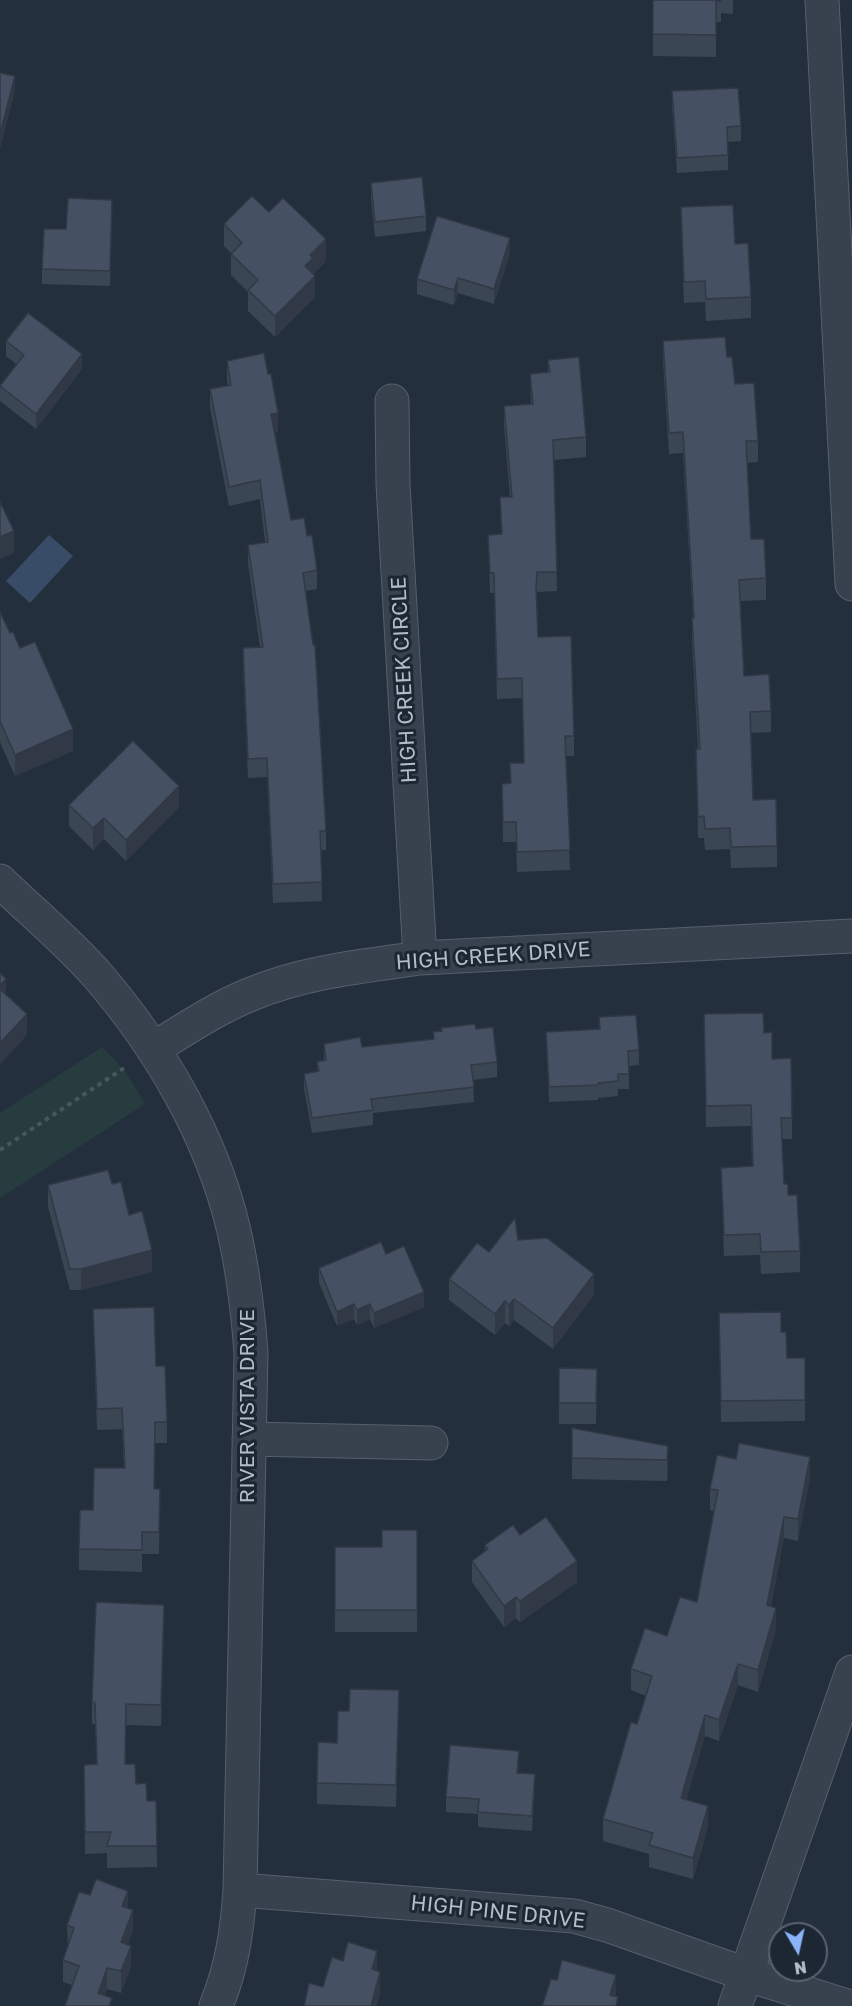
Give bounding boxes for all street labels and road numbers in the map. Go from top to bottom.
street label: HIGH CREEK CIRCLE [386,576,422,784]
street label: HIGH CREEK DRIVE [395,937,591,975]
street label: RIVER VISTA DRIVE [234,1309,260,1503]
street label: HIGH PINE DRIVE [409,1890,587,1934]

